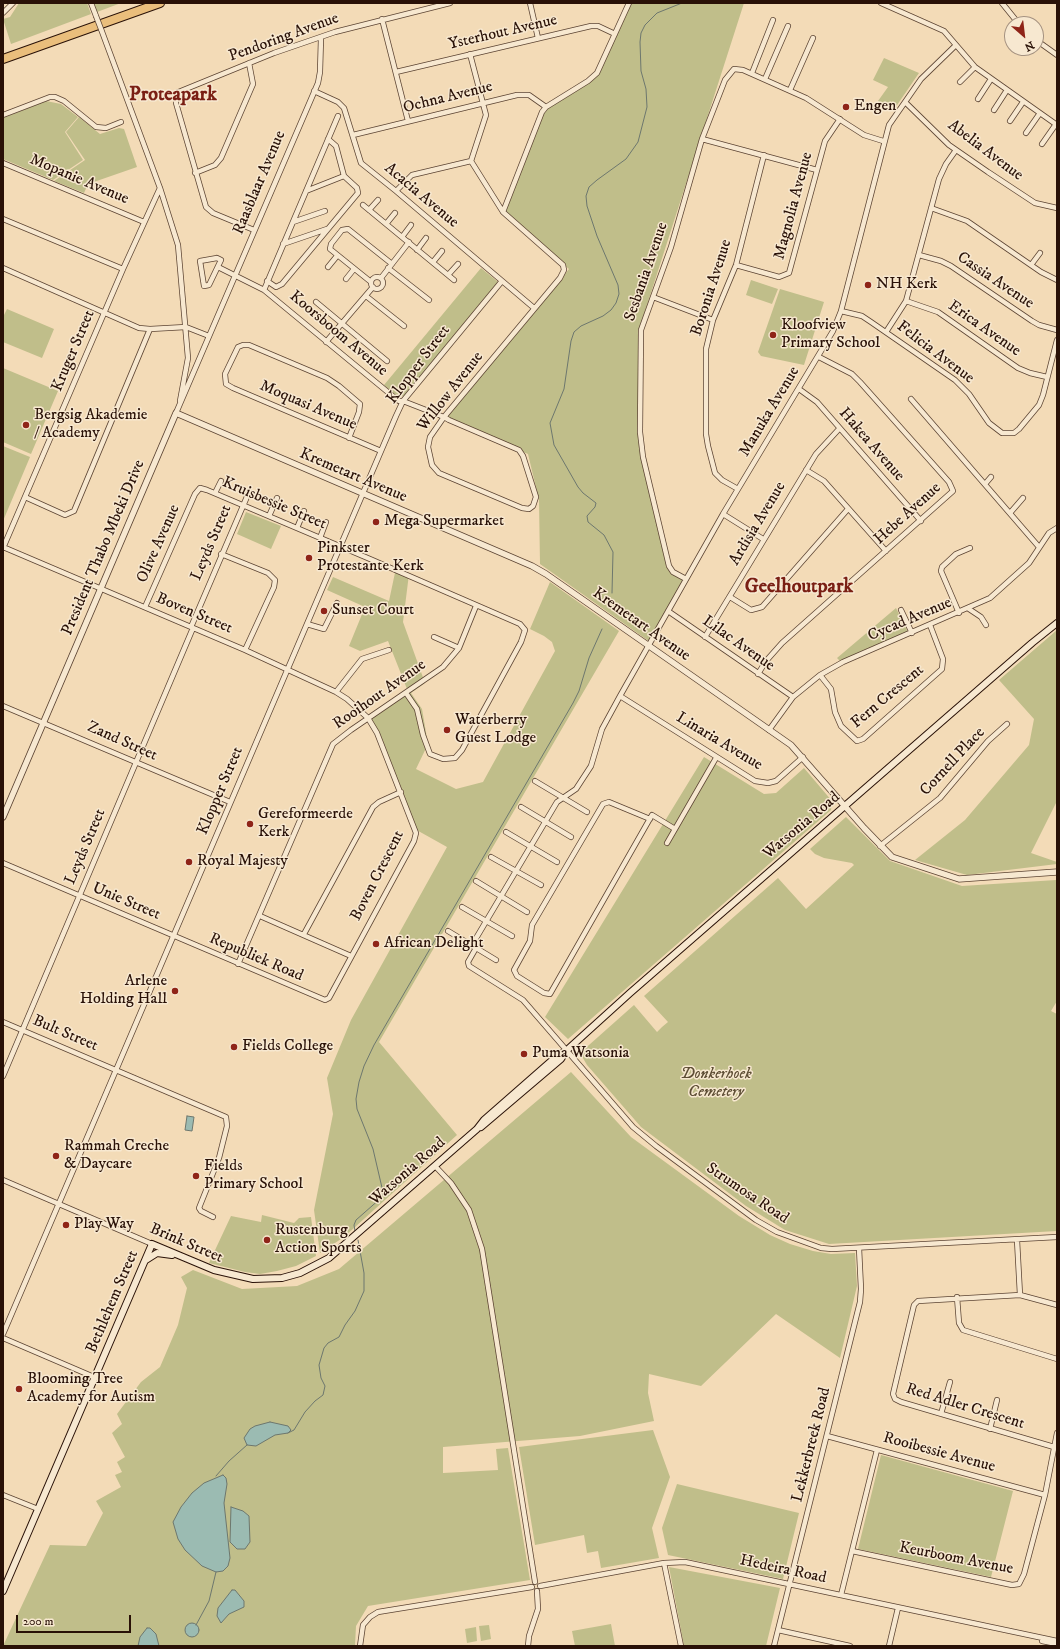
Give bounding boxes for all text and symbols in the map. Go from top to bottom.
street label: Pendoring Avenue [226,9,342,67]
street label: Ysterhout Avenue [447,11,559,55]
north arrow [1004,16,1044,56]
text: N [1022,37,1036,54]
street label: Ochna Avenue [401,78,495,118]
district label: Proteapark [129,84,217,108]
place label: Engen [854,97,896,117]
marker: Engen [841,102,851,112]
street label: Abelia Avenue [943,116,1027,186]
street label: Raasblaar Avenue [229,128,291,238]
street label: Magnolia Avenue [770,150,818,262]
street label: Mopanie Avenue [27,151,131,209]
street label: Acacia Avenue [380,159,462,233]
street label: Sesbania Avenue [621,220,673,324]
street label: Boronia Avenue [687,237,737,339]
street label: Cassia Avenue [953,248,1037,314]
place label: NH Kerk [876,275,938,295]
marker: NH Kerk [863,280,873,290]
street label: Koorsboom Avenue [285,287,391,381]
street label: Erica Avenue [944,297,1024,361]
street label: Kruger Street [48,307,100,395]
place label: Kloofview Primary School [781,316,880,354]
street label: Felicia Avenue [892,318,978,388]
street label: Klopper Street [383,322,455,408]
marker: Kloofview Primary School [768,330,778,340]
street label: Willow Avenue [414,348,488,436]
street label: Manuka Avenue [736,363,804,461]
street label: Moquasi Avenue [257,377,359,435]
street label: Hakea Avenue [834,404,908,486]
place label: Bergsig Akademie / Academy [34,406,147,444]
marker: Bergsig Akademie / Academy [21,420,31,430]
street label: Kremetart Avenue [296,445,410,507]
street label: President Thabo Mbeki Drive [58,457,150,639]
street label: Kruisbessie Street [219,473,329,535]
street label: Ardisia Avenue [726,479,790,569]
street label: Hebe Avenue [871,479,945,549]
street label: Olive Avenue [133,502,185,586]
street label: Leyds Street [187,502,237,584]
place label: Mega Supermarket [384,512,504,532]
marker: Mega Supermarket [371,517,381,527]
place label: Pinkster Protestante Kerk [317,539,424,577]
marker: Pinkster Protestante Kerk [304,553,314,563]
district label: Geelhoutpark [745,576,853,600]
street label: Kremetart Avenue [588,584,694,666]
street label: Boven Street [153,589,235,639]
street label: Cycad Avenue [865,594,955,646]
place label: Sunset Court [332,601,414,621]
marker: Sunset Court [319,606,329,616]
street label: Lilac Avenue [698,612,778,676]
street label: Rooihout Avenue [330,656,430,734]
street label: Fern Crescent [848,661,928,733]
street label: Linaria Avenue [672,709,766,775]
place label: Waterberry Guest Lodge [455,711,536,749]
street label: Zand Street [84,718,160,766]
street label: Cornell Place [916,724,990,800]
marker: Waterberry Guest Lodge [442,725,452,735]
street label: Klopper Street [194,744,248,838]
street label: Watsonia Road [760,788,844,864]
place label: Gereformeerde Kerk [258,805,353,843]
street label: Leyds Street [61,806,111,888]
marker: Gereformeerde Kerk [245,819,255,829]
street label: Boven Crescent [347,828,409,924]
place label: Royal Majesty [197,852,288,872]
marker: Royal Majesty [184,857,194,867]
street label: Unie Street [89,879,163,925]
street label: Republiek Road [206,930,306,986]
place label: African Delight [384,934,484,954]
marker: African Delight [371,939,381,949]
place label: Arlene Holding Hall [80,972,167,1010]
marker: Arlene Holding Hall [170,986,180,996]
street label: Bult Street [29,1012,101,1056]
place label: Fields College [242,1037,333,1057]
marker: Fields College [229,1042,239,1052]
place label: Puma Watsonia [532,1044,629,1064]
marker: Puma Watsonia [519,1049,529,1059]
park label: Donkerhoek Cemetery [680,1065,752,1103]
street label: Watsonia Road [366,1134,450,1210]
place label: Rammah Creche & Daycare [64,1137,169,1175]
marker: Rammah Creche & Daycare [51,1151,61,1161]
place label: Fields Primary School [204,1157,303,1195]
street label: Strumosa Road [702,1159,792,1229]
marker: Fields Primary School [191,1171,201,1181]
place label: Play Way [74,1215,134,1235]
marker: Play Way [61,1220,71,1230]
street label: Brink Street [146,1220,226,1268]
place label: Rustenburg Action Sports [275,1221,361,1259]
marker: Rustenburg Action Sports [262,1235,272,1245]
street label: Bethlehem Street [83,1248,143,1356]
place label: Blooming Tree Academy for Autism [27,1370,155,1408]
street label: Red Adler Crescent [903,1380,1027,1434]
marker: Blooming Tree Academy for Autism [14,1384,24,1394]
street label: Lekkerbreek Road [788,1386,836,1504]
street label: Rooibessie Avenue [881,1429,997,1477]
street label: Keurboom Avenue [897,1539,1015,1579]
street label: Hedeira Road [738,1551,828,1589]
scale bar [18,1607,133,1633]
text: 200 m [23,1614,53,1629]

